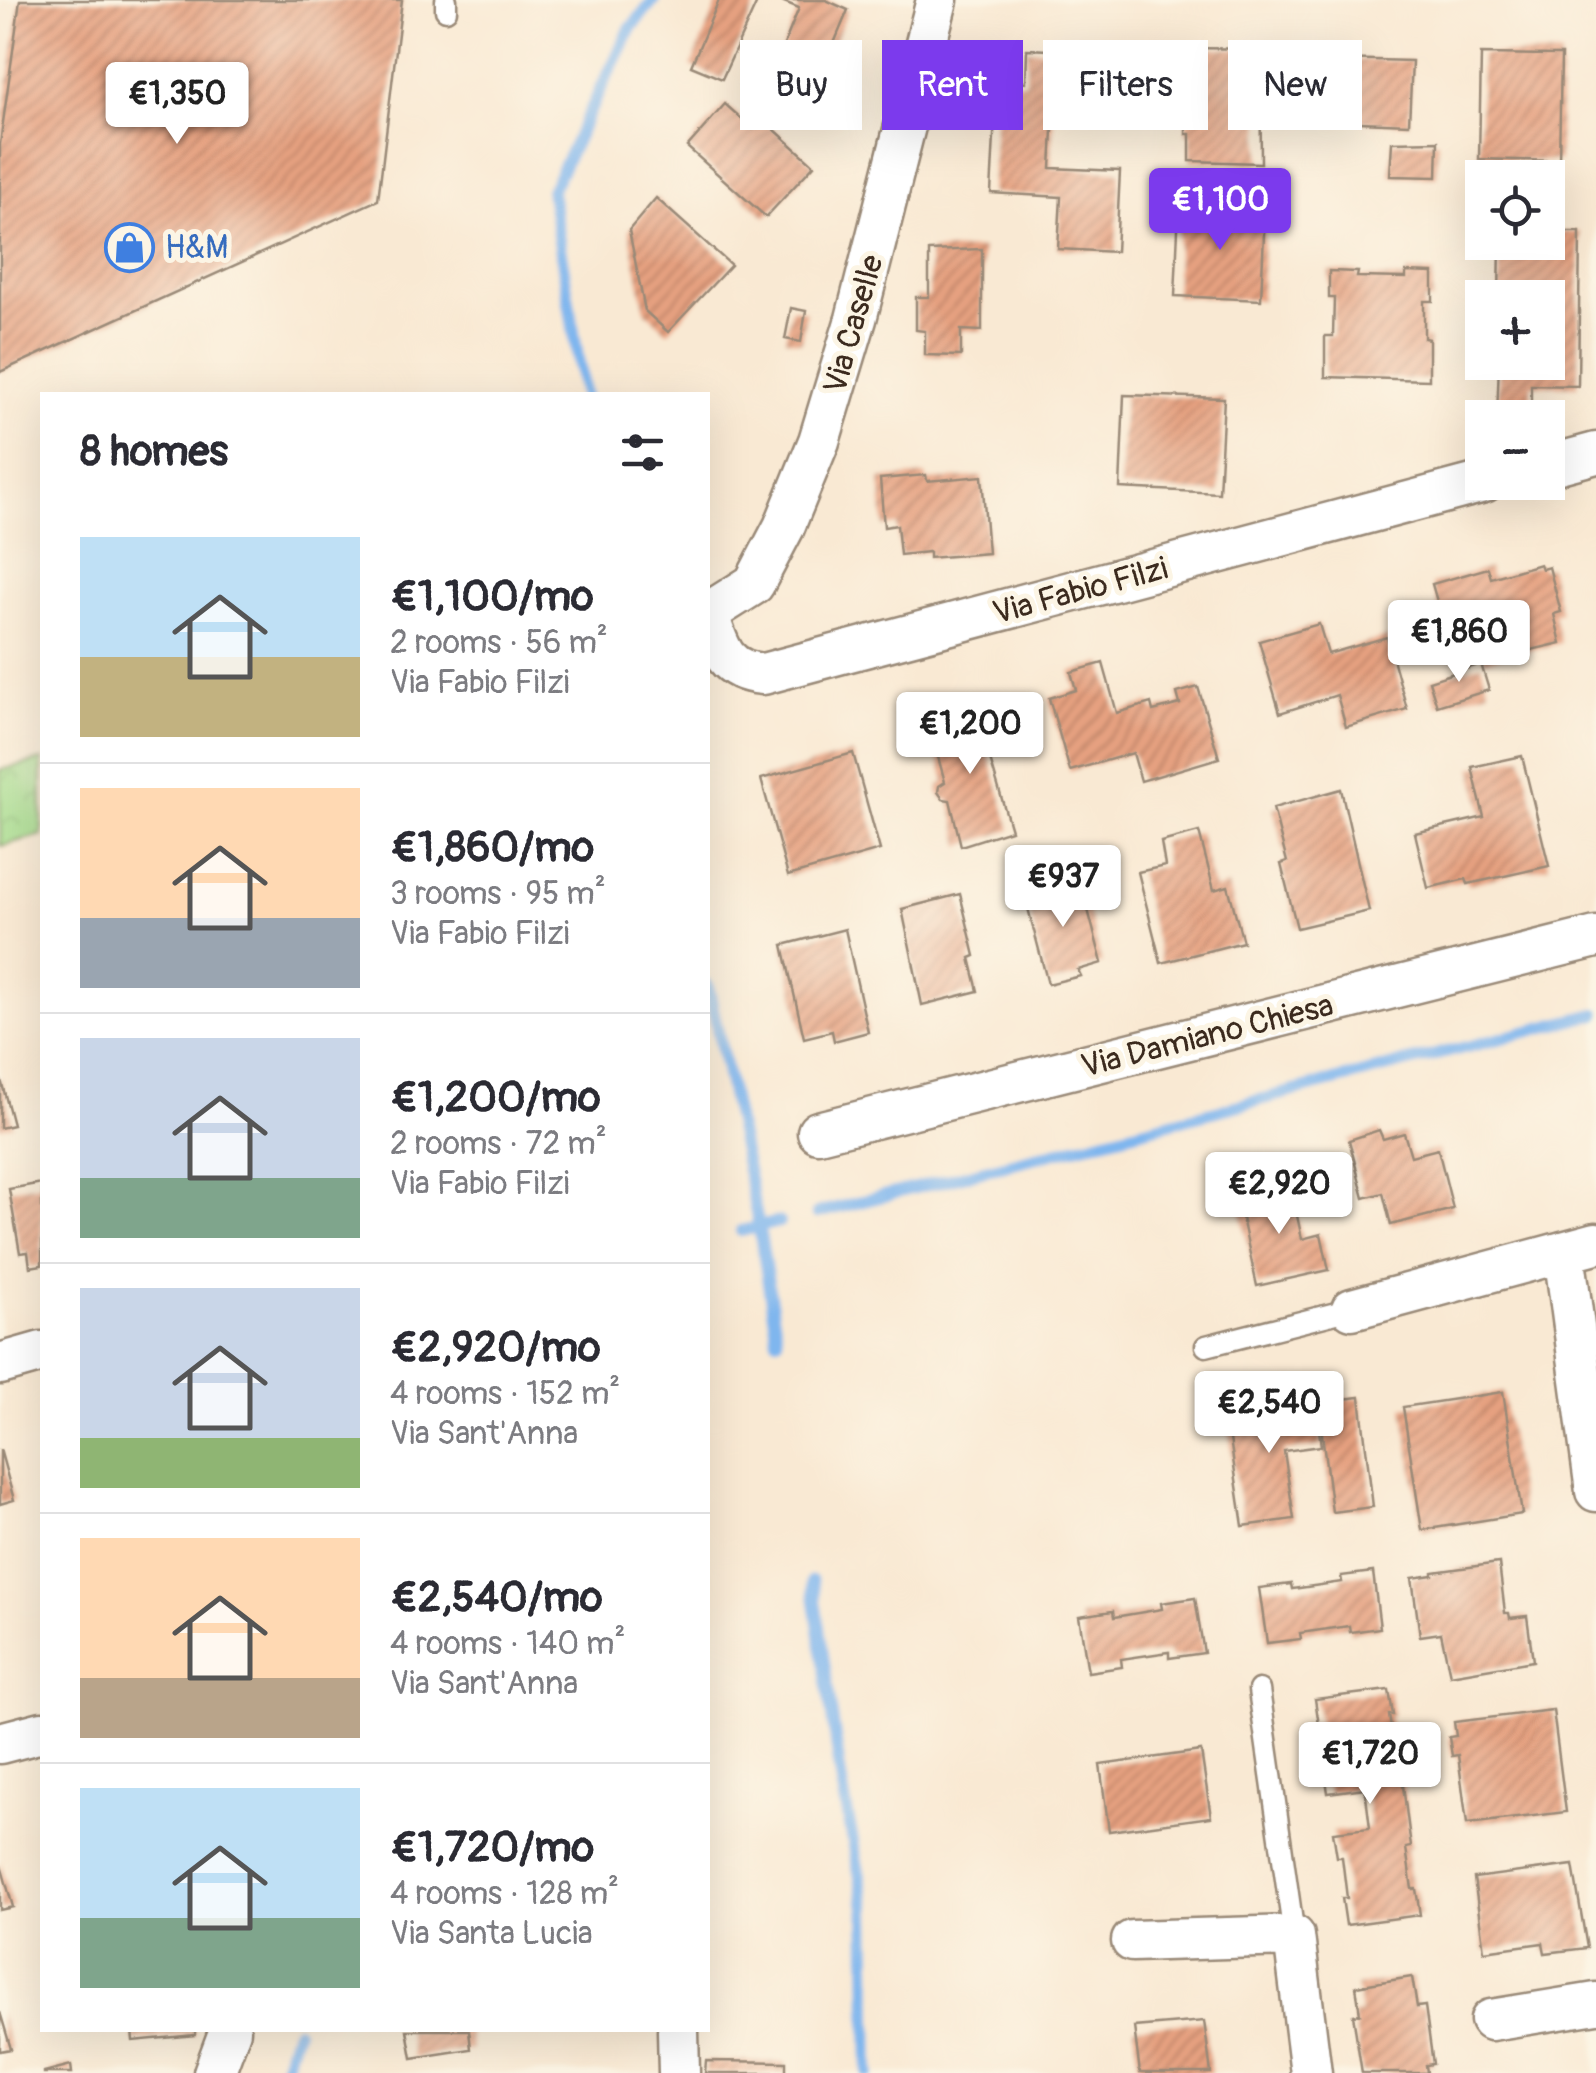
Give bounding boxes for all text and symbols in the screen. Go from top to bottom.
chip: Buy [740,40,862,130]
chip: Rent [882,40,1023,130]
chip: Filters [1043,40,1208,130]
chip: New [1228,40,1362,130]
pin: €1,350 [96,62,258,147]
text: €1,350 [128,74,226,114]
map controls [1465,160,1565,500]
button: locate [1465,160,1565,260]
pin: €1,100 [1139,168,1301,253]
text: €1,100 [1171,180,1269,220]
shop icon: H&M [104,221,156,273]
place label: H&M [165,228,228,268]
street label: Via Caselle [815,250,893,398]
button: + [1465,280,1565,380]
button: − [1465,400,1565,500]
icon: filters [615,425,670,480]
text: 8 homes [80,426,228,478]
street label: Via Fabio Filzi [988,548,1172,634]
text: €1,100/mo [390,571,594,623]
icon: home [160,577,280,697]
pin: €1,860 [1378,600,1540,685]
text: €1,860 [1410,612,1508,652]
text: 2 rooms · 56 m² [390,623,608,663]
text: Via Fabio Filzi [390,663,569,703]
pin: €1,200 [889,692,1051,777]
text: €1,200 [918,704,1022,744]
text: €1,860/mo [390,822,594,874]
icon: home [160,828,280,948]
pin: €937 [1004,845,1122,930]
text: €937 [1027,857,1099,897]
text: 3 rooms · 95 m² [390,874,606,914]
text: Via Fabio Filzi [390,914,569,954]
street label: Via Damiano Chiesa [1077,985,1337,1087]
text: €1,200/mo [390,1072,601,1124]
icon: home [160,1078,280,1198]
text: 2 rooms · 72 m² [390,1124,607,1164]
pin: €2,920 [1198,1152,1360,1237]
text: Via Fabio Filzi [390,1164,569,1204]
text: €2,920 [1227,1164,1331,1204]
text: €2,920/mo [390,1322,601,1374]
icon: home [160,1328,280,1448]
pin: €2,540 [1188,1371,1350,1456]
text: 4 rooms · 152 m² [390,1374,620,1414]
text: €2,540 [1217,1383,1321,1423]
text: Via Sant'Anna [390,1414,578,1454]
text: €2,540/mo [390,1572,603,1624]
icon: home [160,1578,280,1698]
text: 4 rooms · 140 m² [390,1624,625,1664]
text: Via Sant'Anna [390,1664,578,1704]
pin: €1,720 [1289,1722,1451,1807]
text: €1,720 [1321,1734,1419,1774]
text: €1,720/mo [390,1822,594,1874]
icon: home [160,1828,280,1948]
text: 4 rooms · 128 m² [390,1874,619,1914]
text: Via Santa Lucia [390,1914,593,1954]

